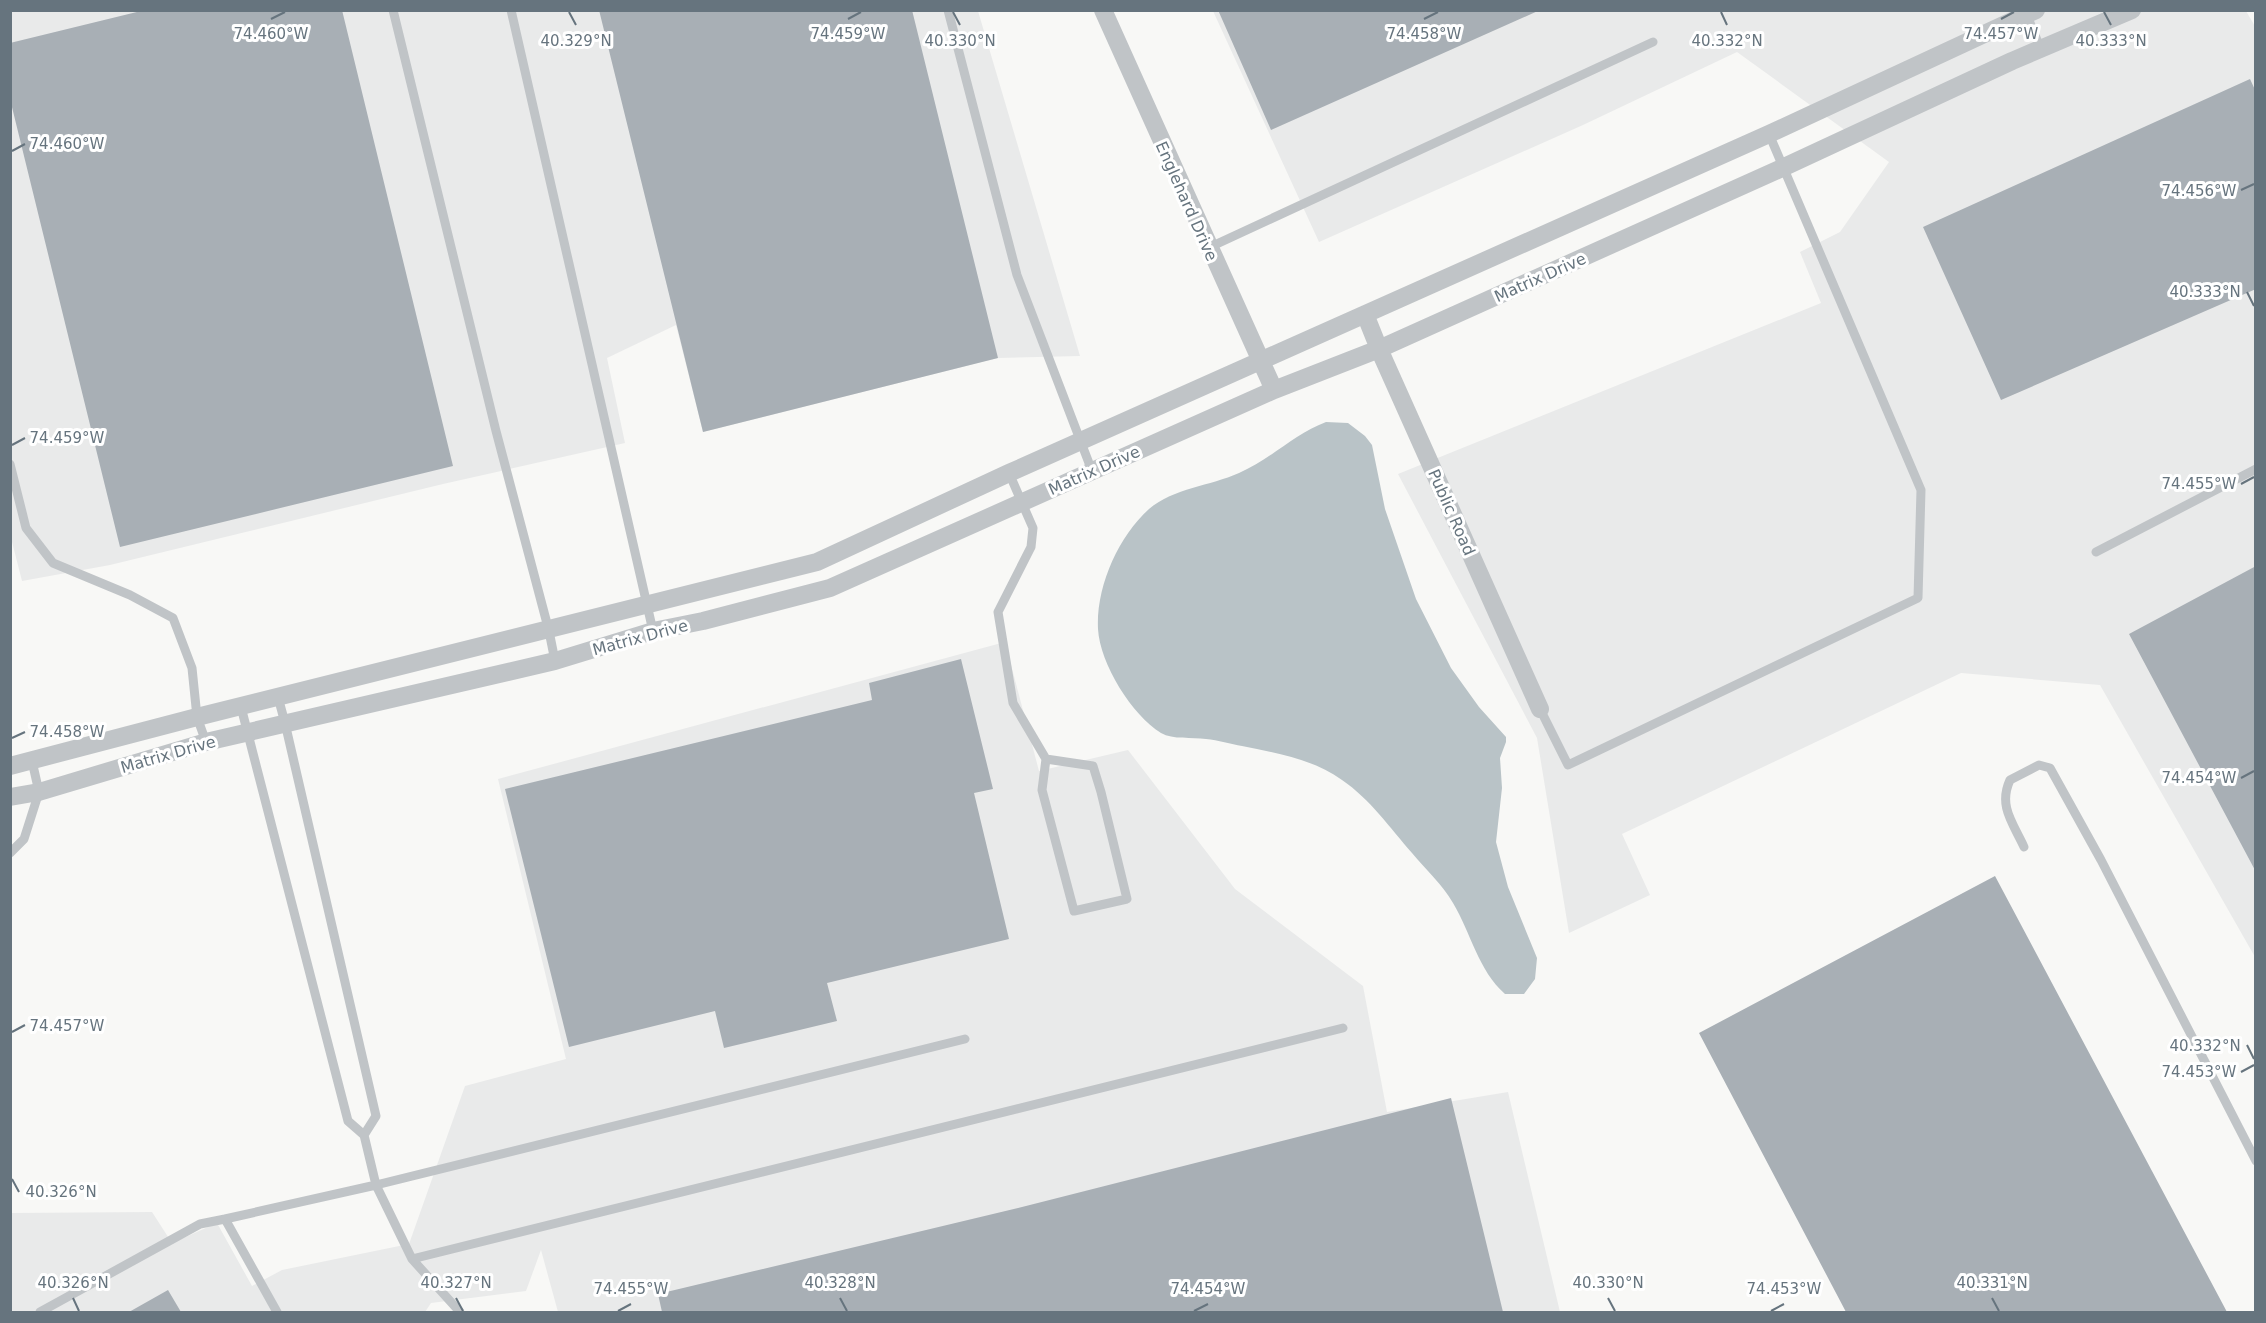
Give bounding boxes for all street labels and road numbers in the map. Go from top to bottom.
street label: Englehard Drive [1152,138,1221,264]
street label: Matrix Drive [1492,249,1589,306]
street label: Matrix Drive [1046,442,1143,499]
street label: Public Road [1424,466,1479,558]
street label: Matrix Drive [590,616,690,659]
street label: Matrix Drive [118,732,218,777]

